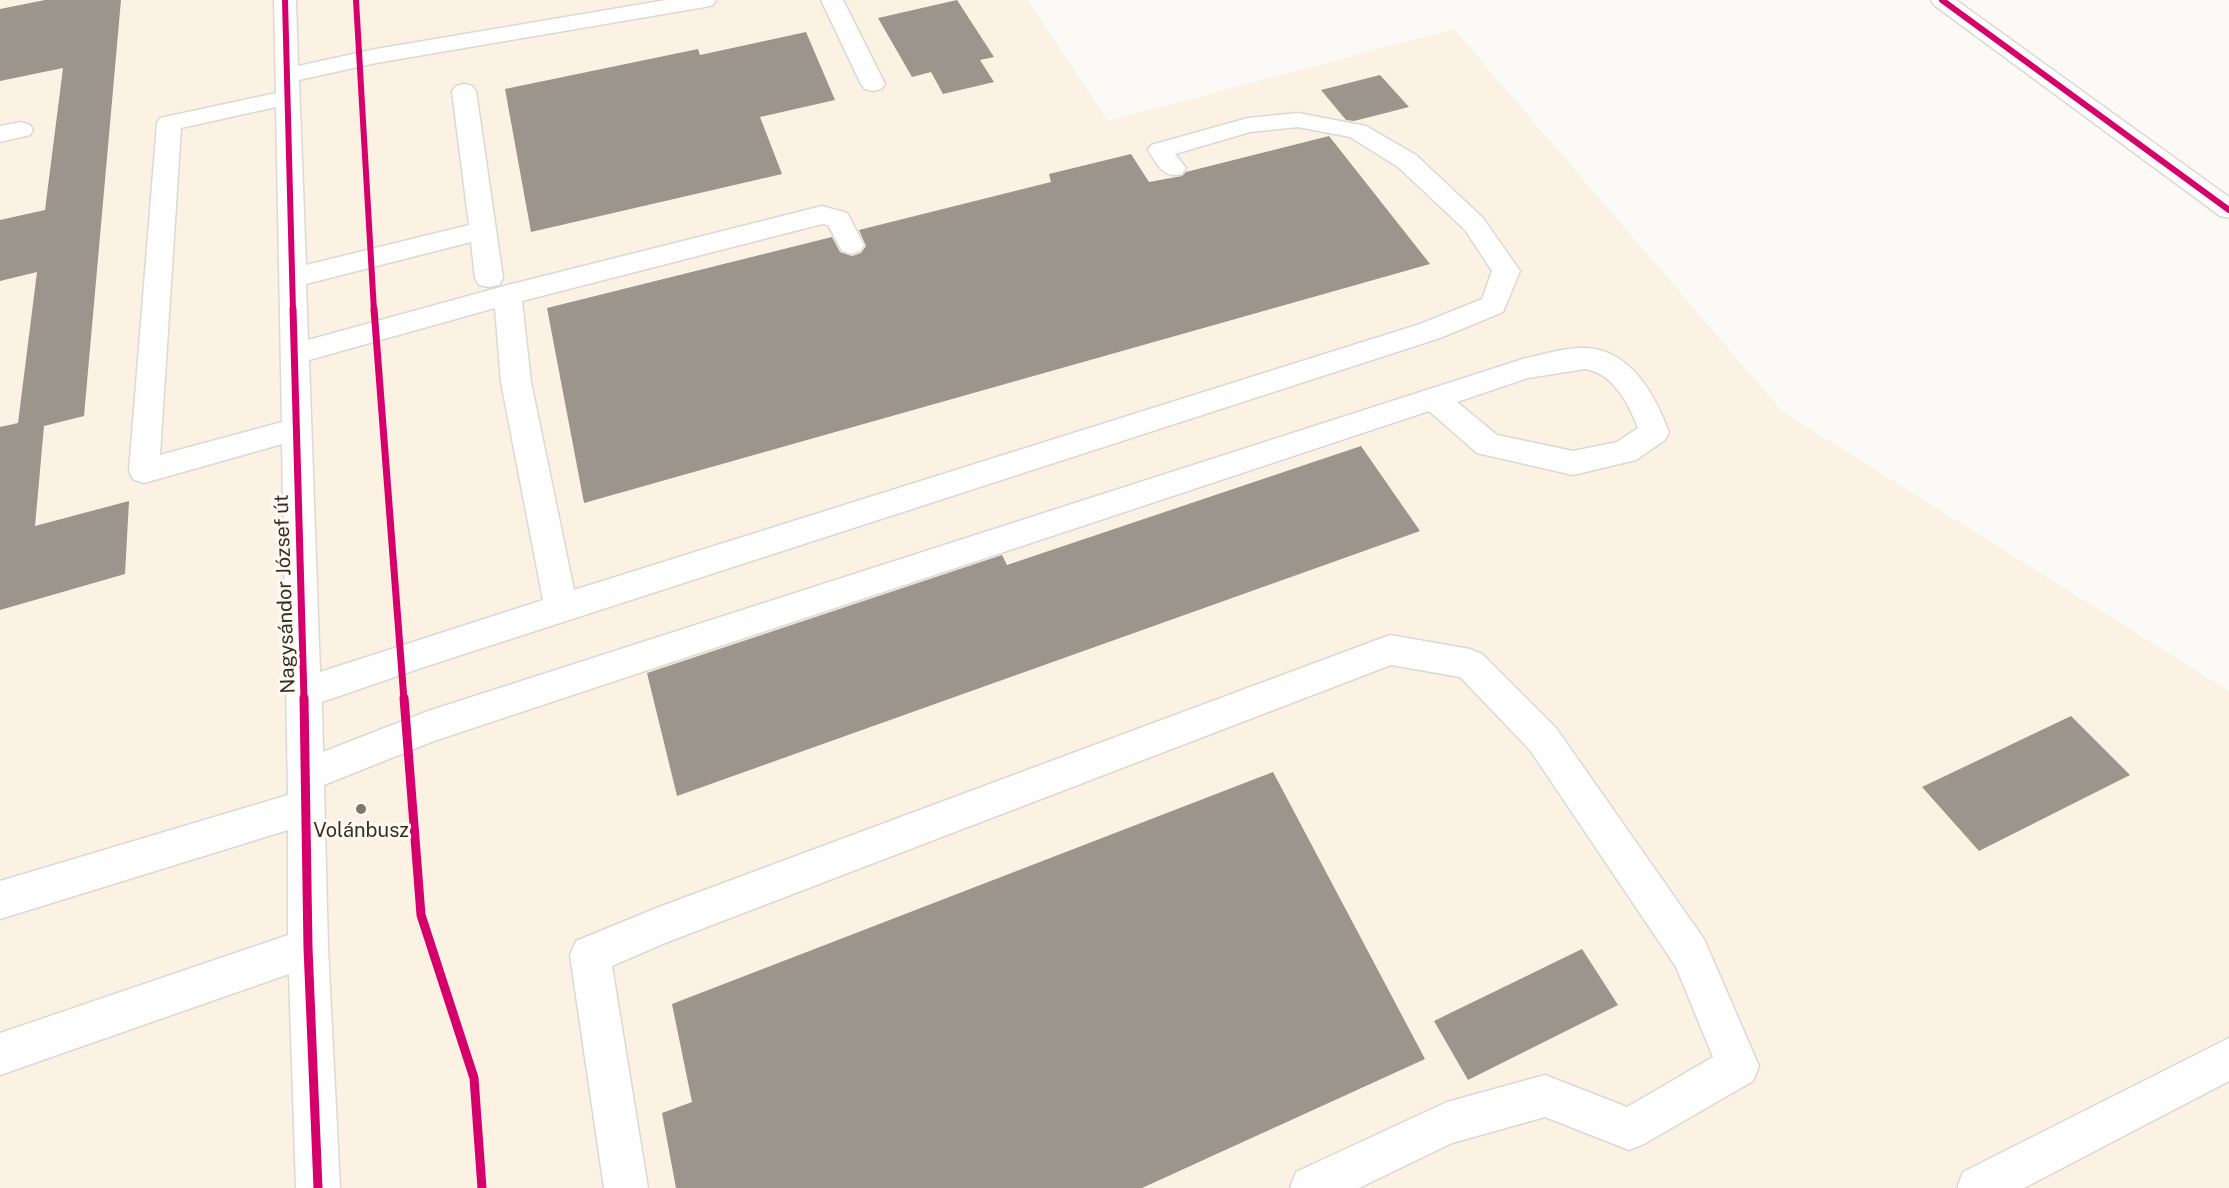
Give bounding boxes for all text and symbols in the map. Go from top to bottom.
street label: Nagysándor József út [270,494,300,694]
marker: Volánbusz [354,802,368,816]
place label: Volánbusz [313,819,409,843]

